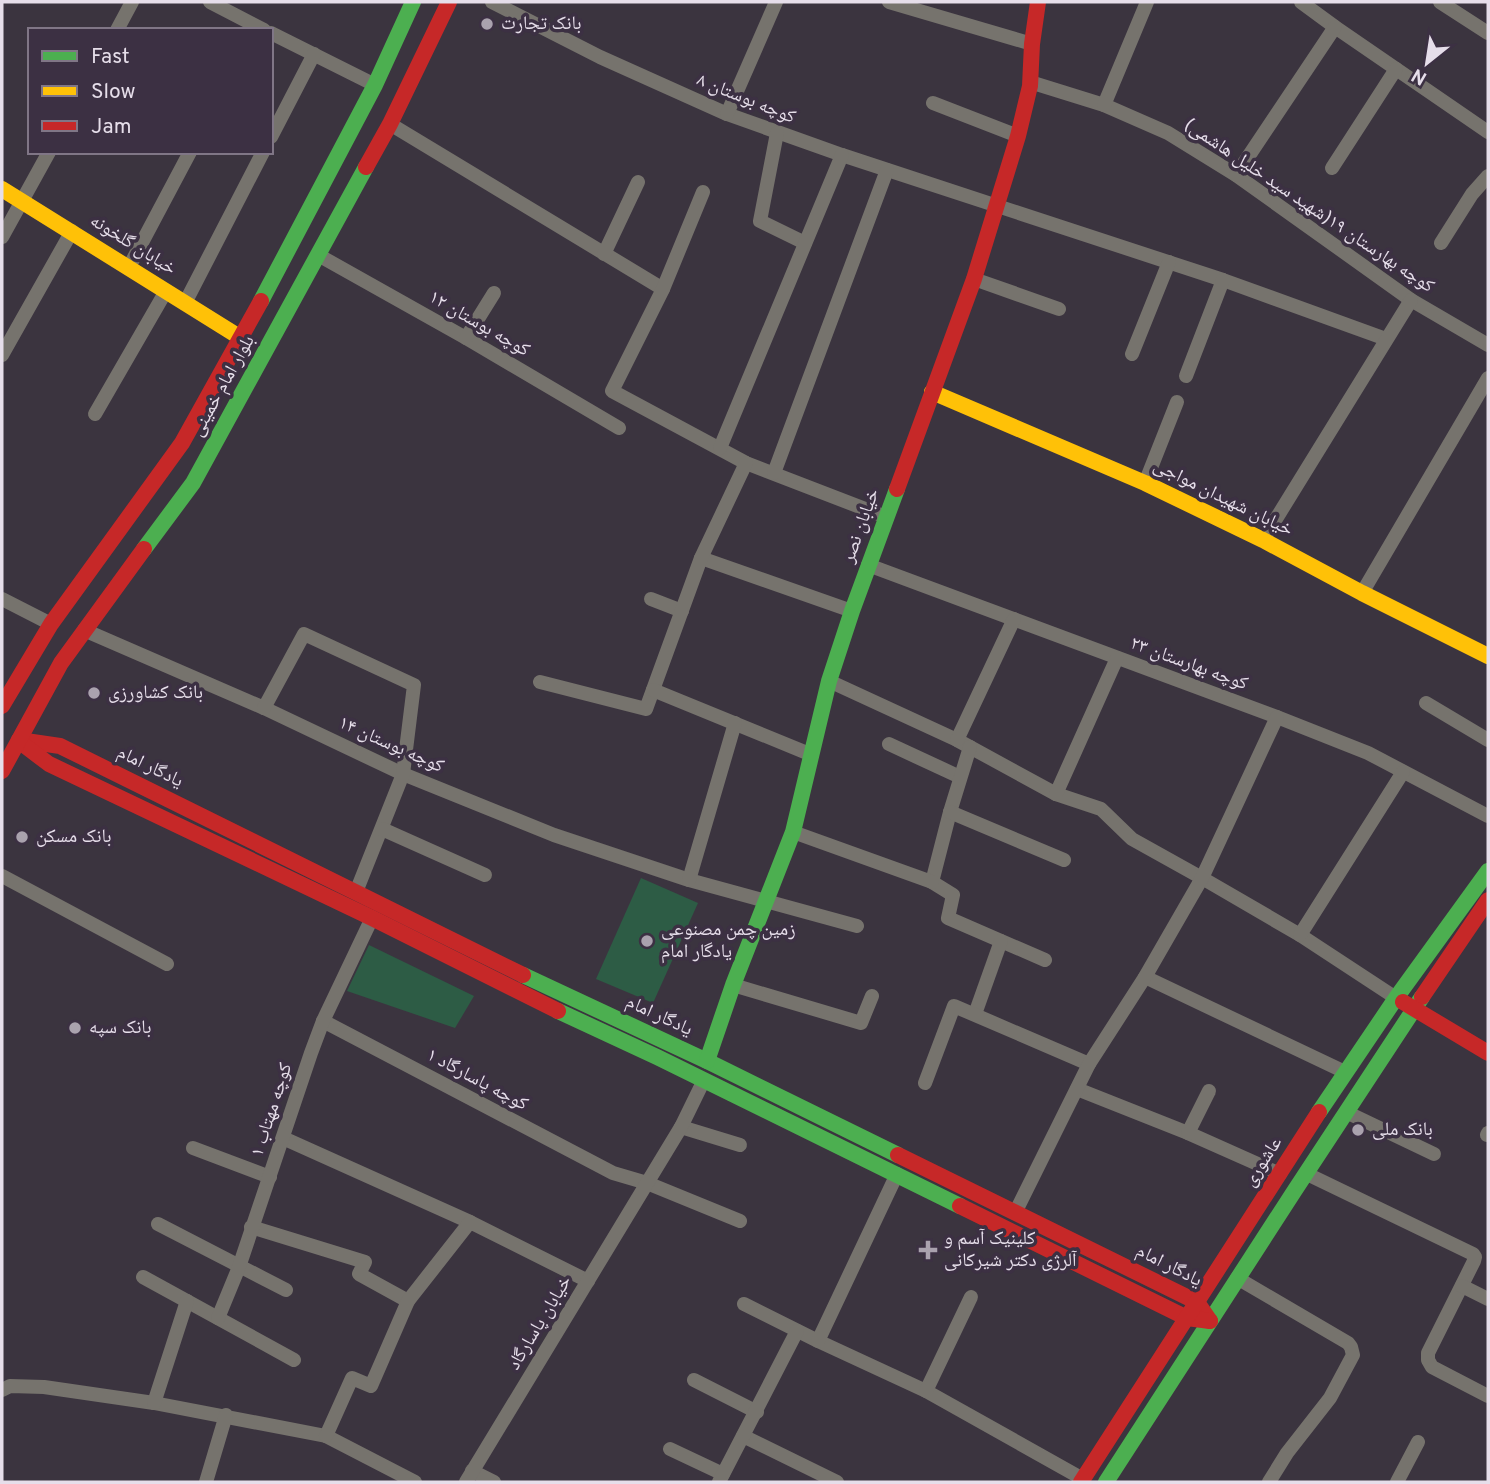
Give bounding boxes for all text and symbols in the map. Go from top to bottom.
place label: بانک تجارت [501,12,581,36]
marker: بانک تجارت [479,16,495,32]
legend [28,28,273,154]
north arrow [1392,28,1462,98]
text: Fast [91,44,130,71]
text: N [1408,62,1431,90]
street label: کوچه بوستان ۸ [693,68,799,130]
text: Slow [91,79,136,106]
street label: کوچه بهارستان ۱۹(شهید سید خلیل هاشمی) [1179,113,1439,299]
text: Jam [91,114,132,141]
street label: خیابان گلخونه [85,209,181,281]
street label: کوچه بوستان ۱۲ [424,285,534,363]
street label: بلوار امام خمینی [185,331,261,441]
street label: خیابان شهیدان مواجی [1149,454,1297,542]
street label: خیابان نصر [836,486,885,567]
street label: کوچه بهارستان ۲۳ [1127,632,1251,696]
place label: بانک کشاورزی [108,681,203,705]
marker: بانک کشاورزی [86,685,102,701]
street label: کوچه بوستان ۱۴ [335,711,448,779]
street label: یادگار امام [113,741,187,793]
place label: بانک مسکن [36,825,112,849]
marker: بانک مسکن [14,829,30,845]
place label: زمین چمن مصنوعی یادگار امام [661,918,795,964]
marker: زمین چمن مصنوعی یادگار امام [639,933,655,949]
street label: یادگار امام [622,990,696,1042]
place label: بانک سپه [89,1016,151,1040]
marker: بانک سپه [67,1020,83,1036]
street label: کوچه پاسارگاد ۱ [422,1043,532,1117]
street label: کوچه مهتاب ۱ [246,1060,298,1160]
place label: بانک ملی [1372,1118,1433,1142]
marker: بانک ملی [1350,1122,1366,1138]
street label: عاشوری [1238,1132,1288,1192]
place label: کلینیک آسم و آلرژی دکتر شیرکانی [944,1227,1078,1273]
street label: یادگار امام [1132,1239,1206,1293]
marker: کلینیک آسم و آلرژی دکتر شیرکانی [918,1240,938,1260]
street label: خیابان پاسارگاد [502,1271,578,1375]

